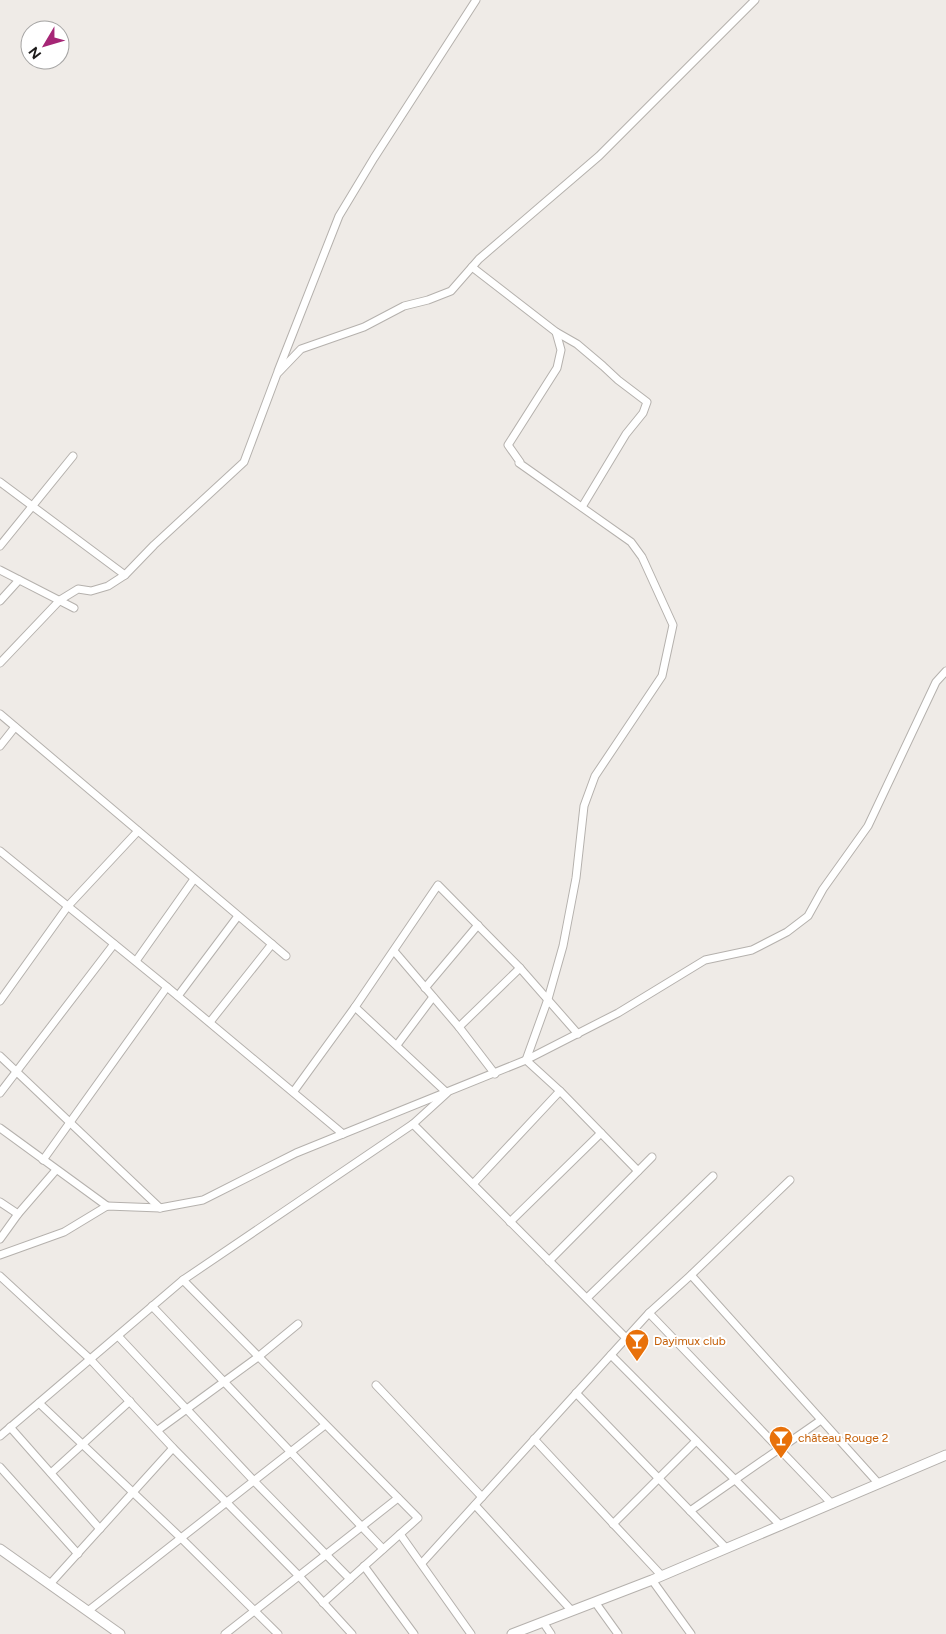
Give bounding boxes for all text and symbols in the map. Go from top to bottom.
north arrow [20,20,70,70]
text: N [25,43,45,62]
bar icon: Dayimux club [624,1328,650,1362]
place label: Dayimux club [654,1334,726,1348]
bar icon: château Rouge 2 [768,1425,794,1459]
place label: château Rouge 2 [798,1431,889,1445]

